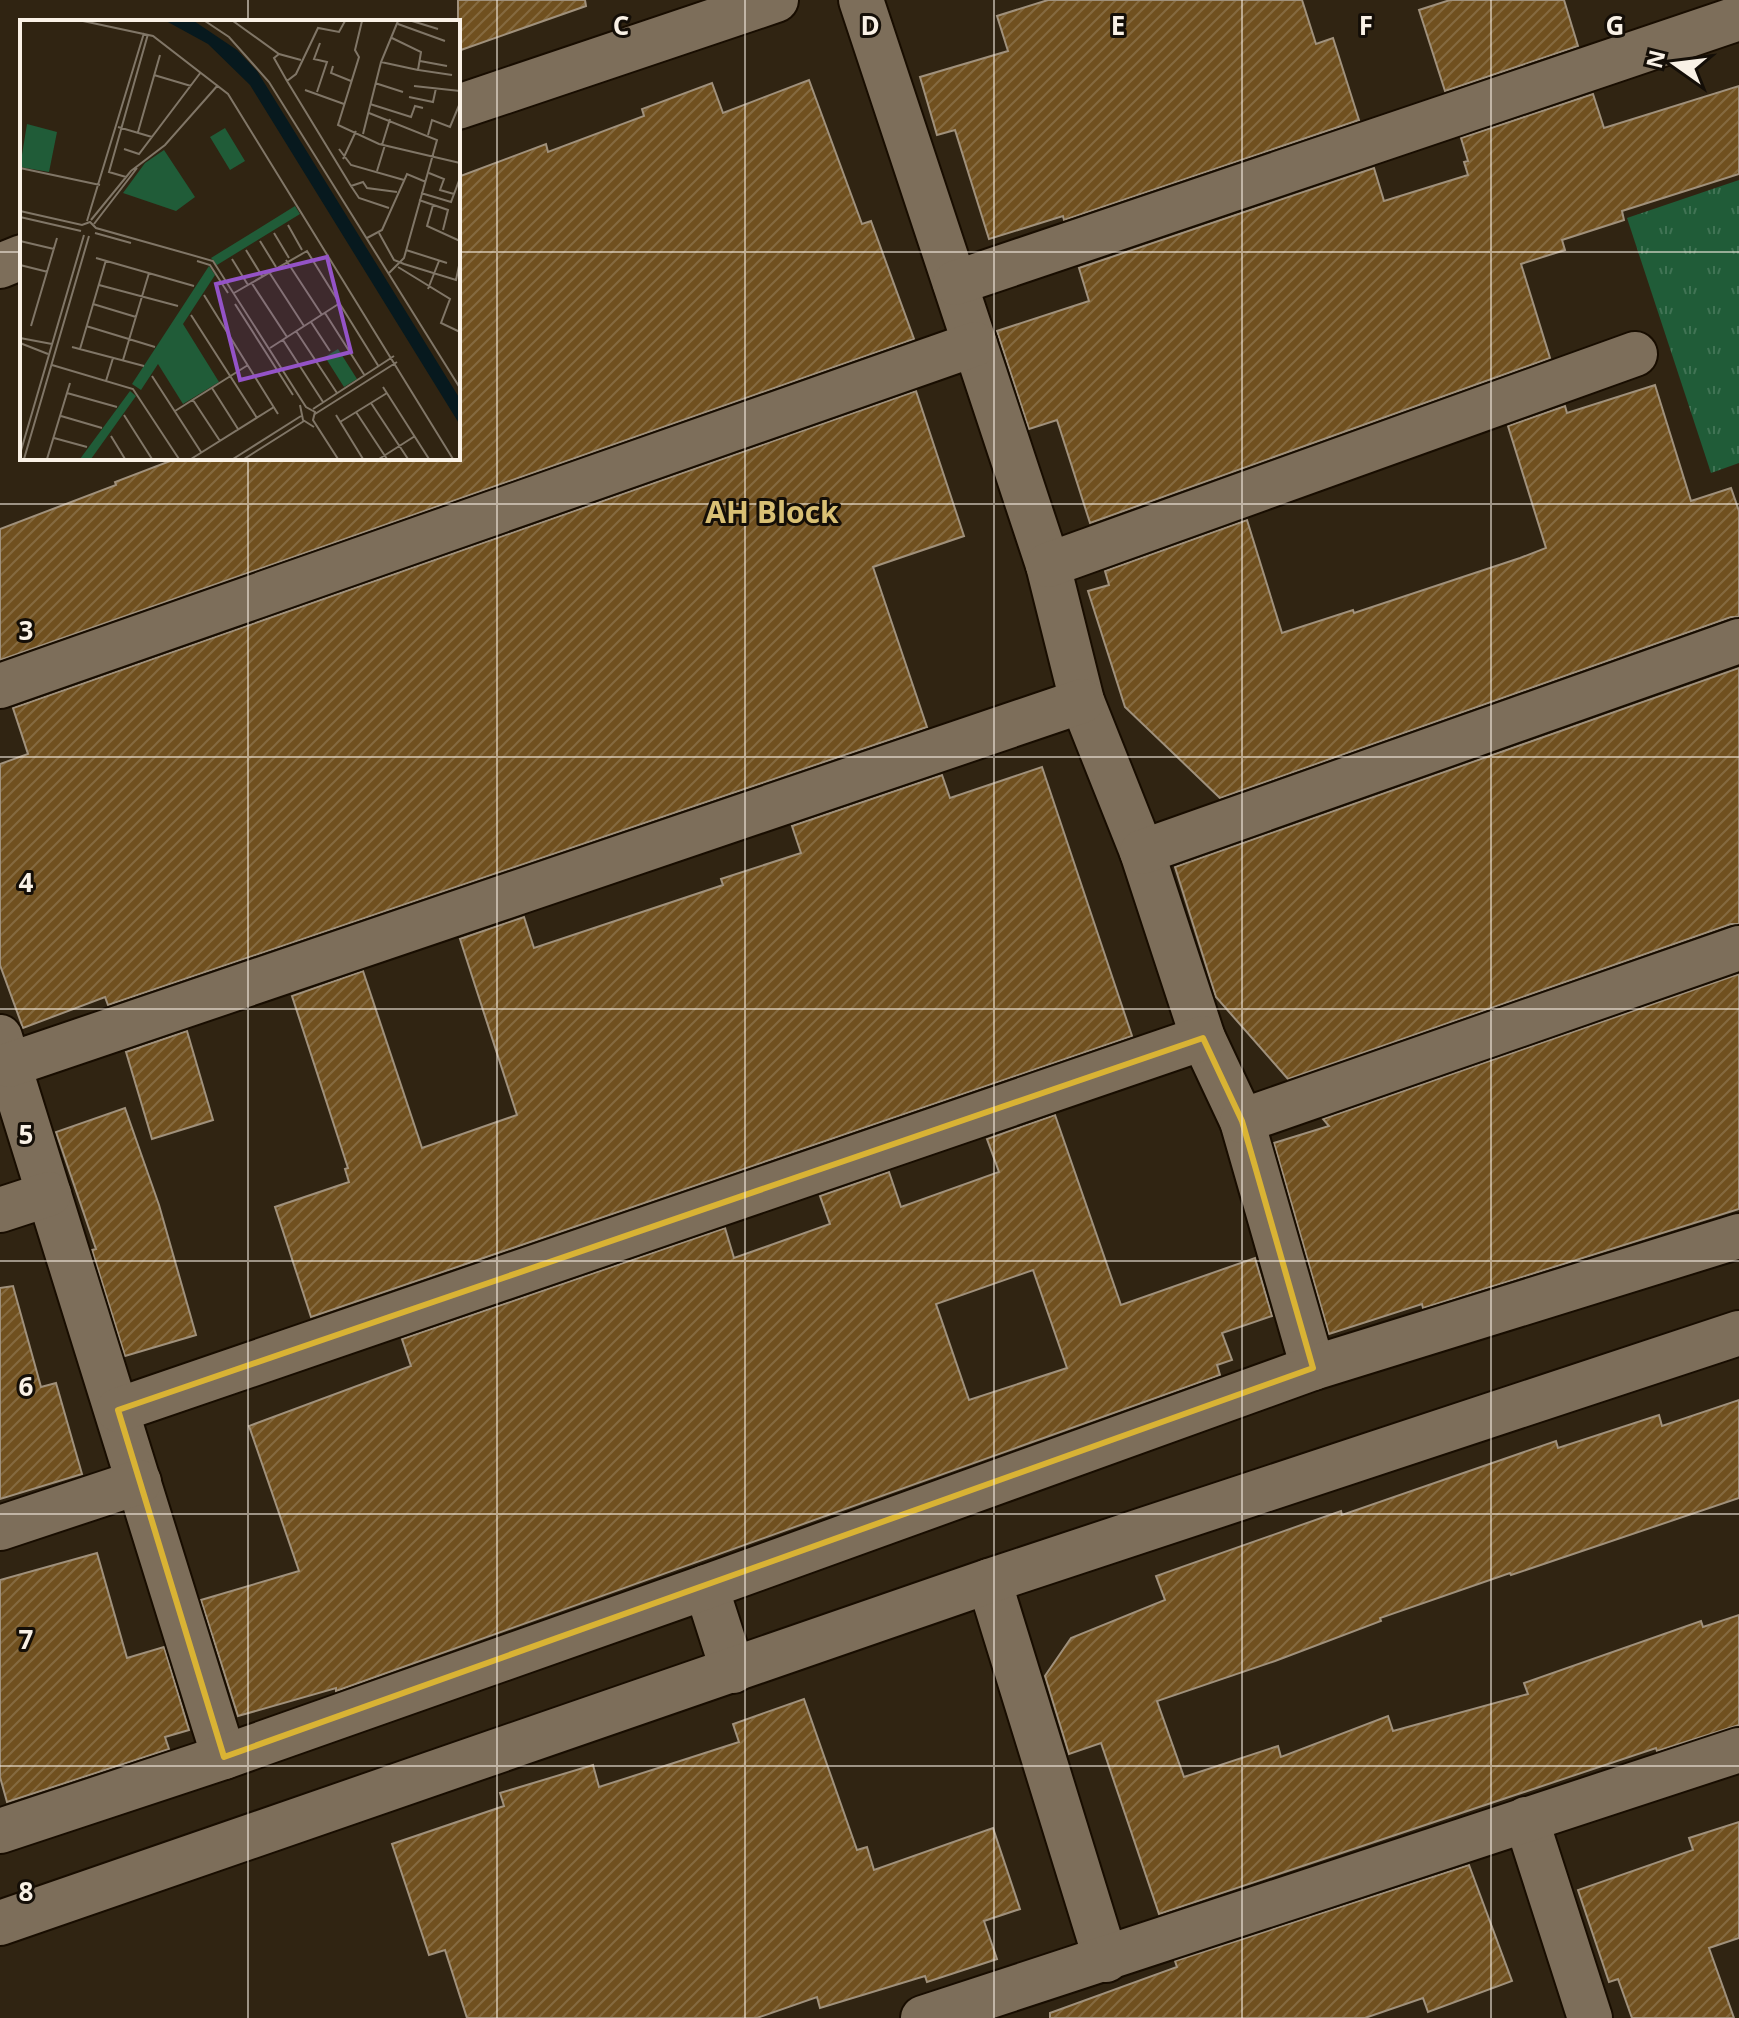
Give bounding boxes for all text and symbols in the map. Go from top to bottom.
text: C [613,7,629,43]
text: D [860,7,880,43]
text: E [1111,7,1125,43]
text: F [1359,7,1373,43]
text: G [1606,7,1624,43]
inset map [20,20,460,460]
north arrow [1635,24,1715,104]
text: N [1638,47,1671,71]
district label: AH Block [705,491,839,532]
text: 3 [19,612,33,648]
text: 4 [19,864,34,900]
text: 5 [19,1116,33,1152]
text: 6 [19,1368,34,1404]
text: 7 [19,1621,34,1657]
text: 8 [19,1873,33,1909]

